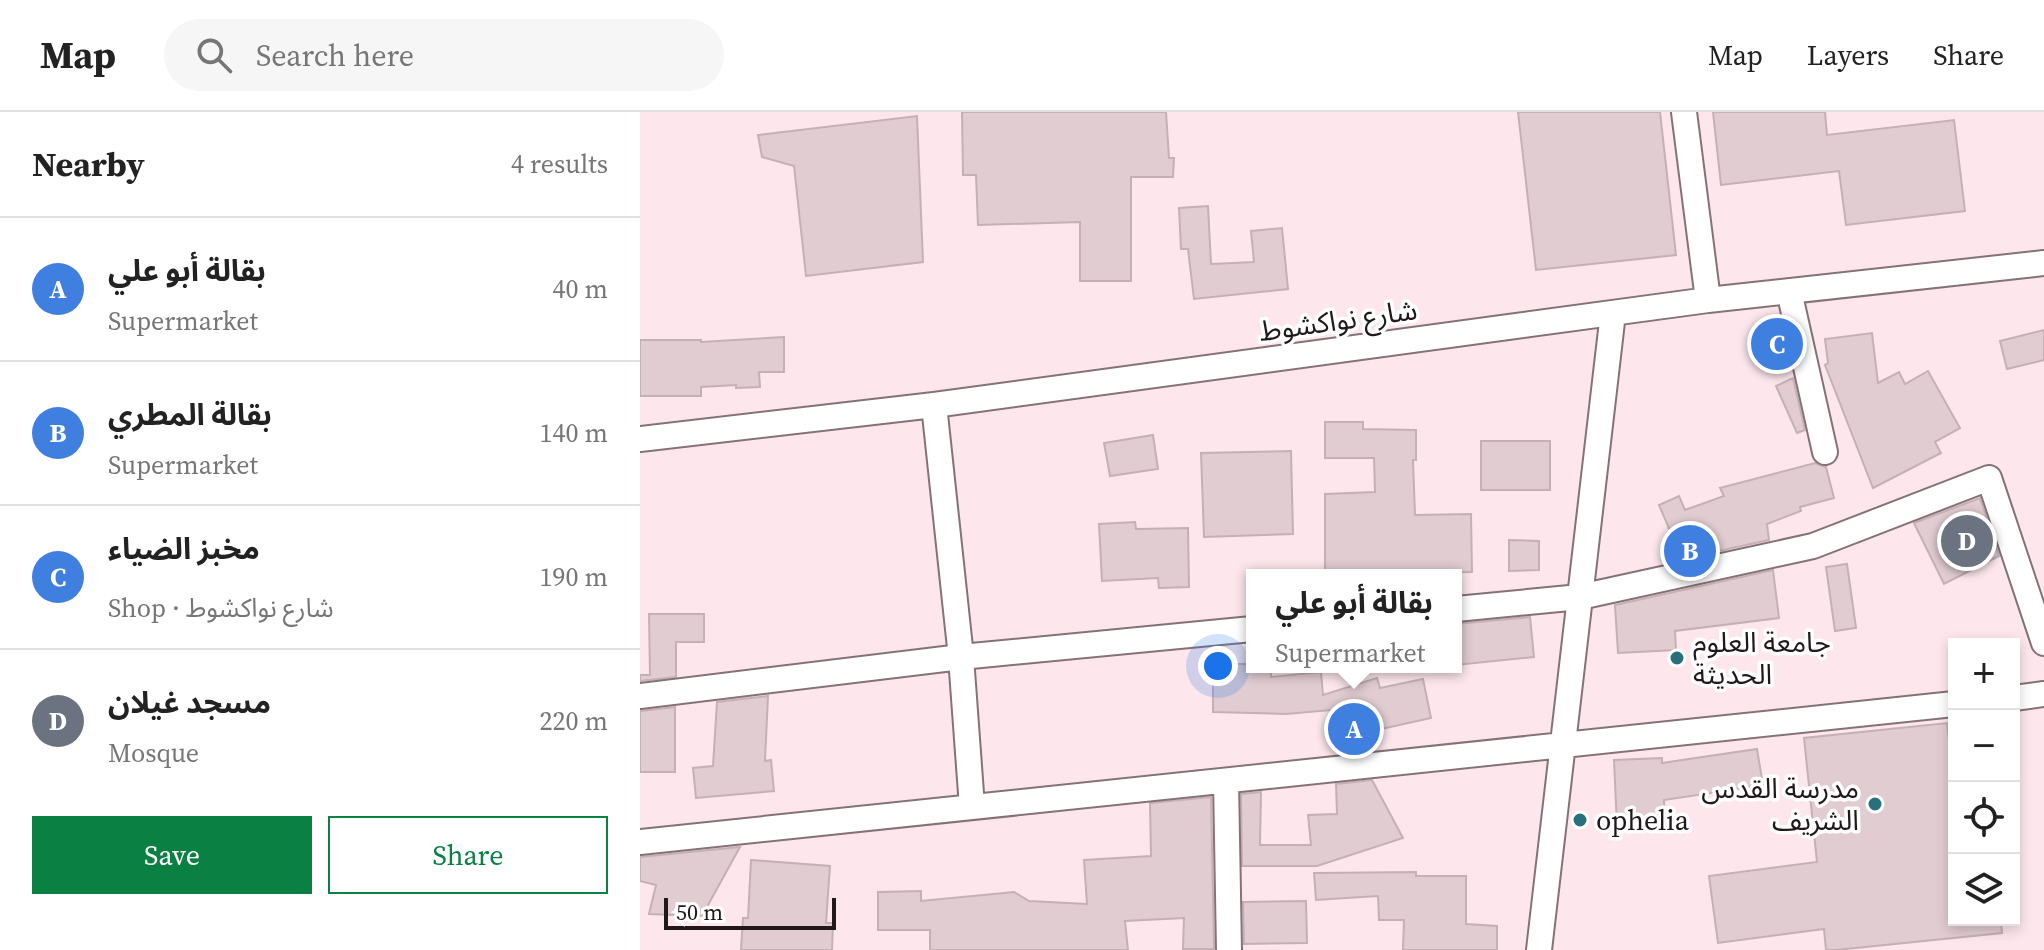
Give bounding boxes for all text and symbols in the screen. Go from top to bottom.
search box [164,19,724,91]
text: Map [40,29,116,81]
icon: search [192,33,236,77]
text: Search here [256,35,414,76]
text: Map [1708,36,1763,74]
text: Layers [1807,36,1889,74]
text: Share [1933,36,2004,74]
text: Nearby [32,141,145,187]
text: 4 results [511,146,608,182]
text: بقالة أبو علي [108,250,266,291]
text: A [49,271,67,307]
text: 40 m [553,271,608,307]
street label: شارع نواكشوط [1257,290,1420,352]
text: Supermarket [108,303,258,339]
pin: C [1751,314,1803,374]
text: بقالة المطري [108,394,272,435]
text: B [50,415,66,451]
text: 140 m [540,415,608,451]
text: Supermarket [108,447,258,483]
pin: D [1941,511,1993,571]
pin: B [1664,521,1716,581]
text: مخبز الضياء [108,528,260,569]
text: C [50,559,66,595]
text: 190 m [540,559,608,595]
popup [1246,569,1462,673]
text: بقالة أبو علي [1275,582,1433,623]
text: Shop · شارع نواكشوط [108,590,334,626]
place label: جامعة العلوم الحديثة [1693,623,1831,693]
text: Supermarket [1275,635,1425,671]
map controls [1948,638,2020,926]
button: + [1948,638,2020,710]
your location [1198,646,1238,686]
marker: جامعة العلوم الحديثة [1668,649,1686,667]
text: مسجد غيلان [108,682,271,723]
pin: A [1328,699,1380,759]
text: D [49,703,67,739]
text: 220 m [540,703,608,739]
button: − [1948,710,2020,782]
text: Mosque [108,735,199,771]
place label: مدرسة القدس الشريف [1701,769,1859,839]
button: locate [1948,782,2020,854]
marker: مدرسة القدس الشريف [1866,795,1884,813]
place label: ophelia [1596,801,1690,839]
marker: ophelia [1571,811,1589,829]
button: Save [32,816,312,894]
button: Share [328,816,608,894]
button: layers [1948,854,2020,926]
scale bar [664,894,836,930]
text: 50 m [676,897,723,927]

